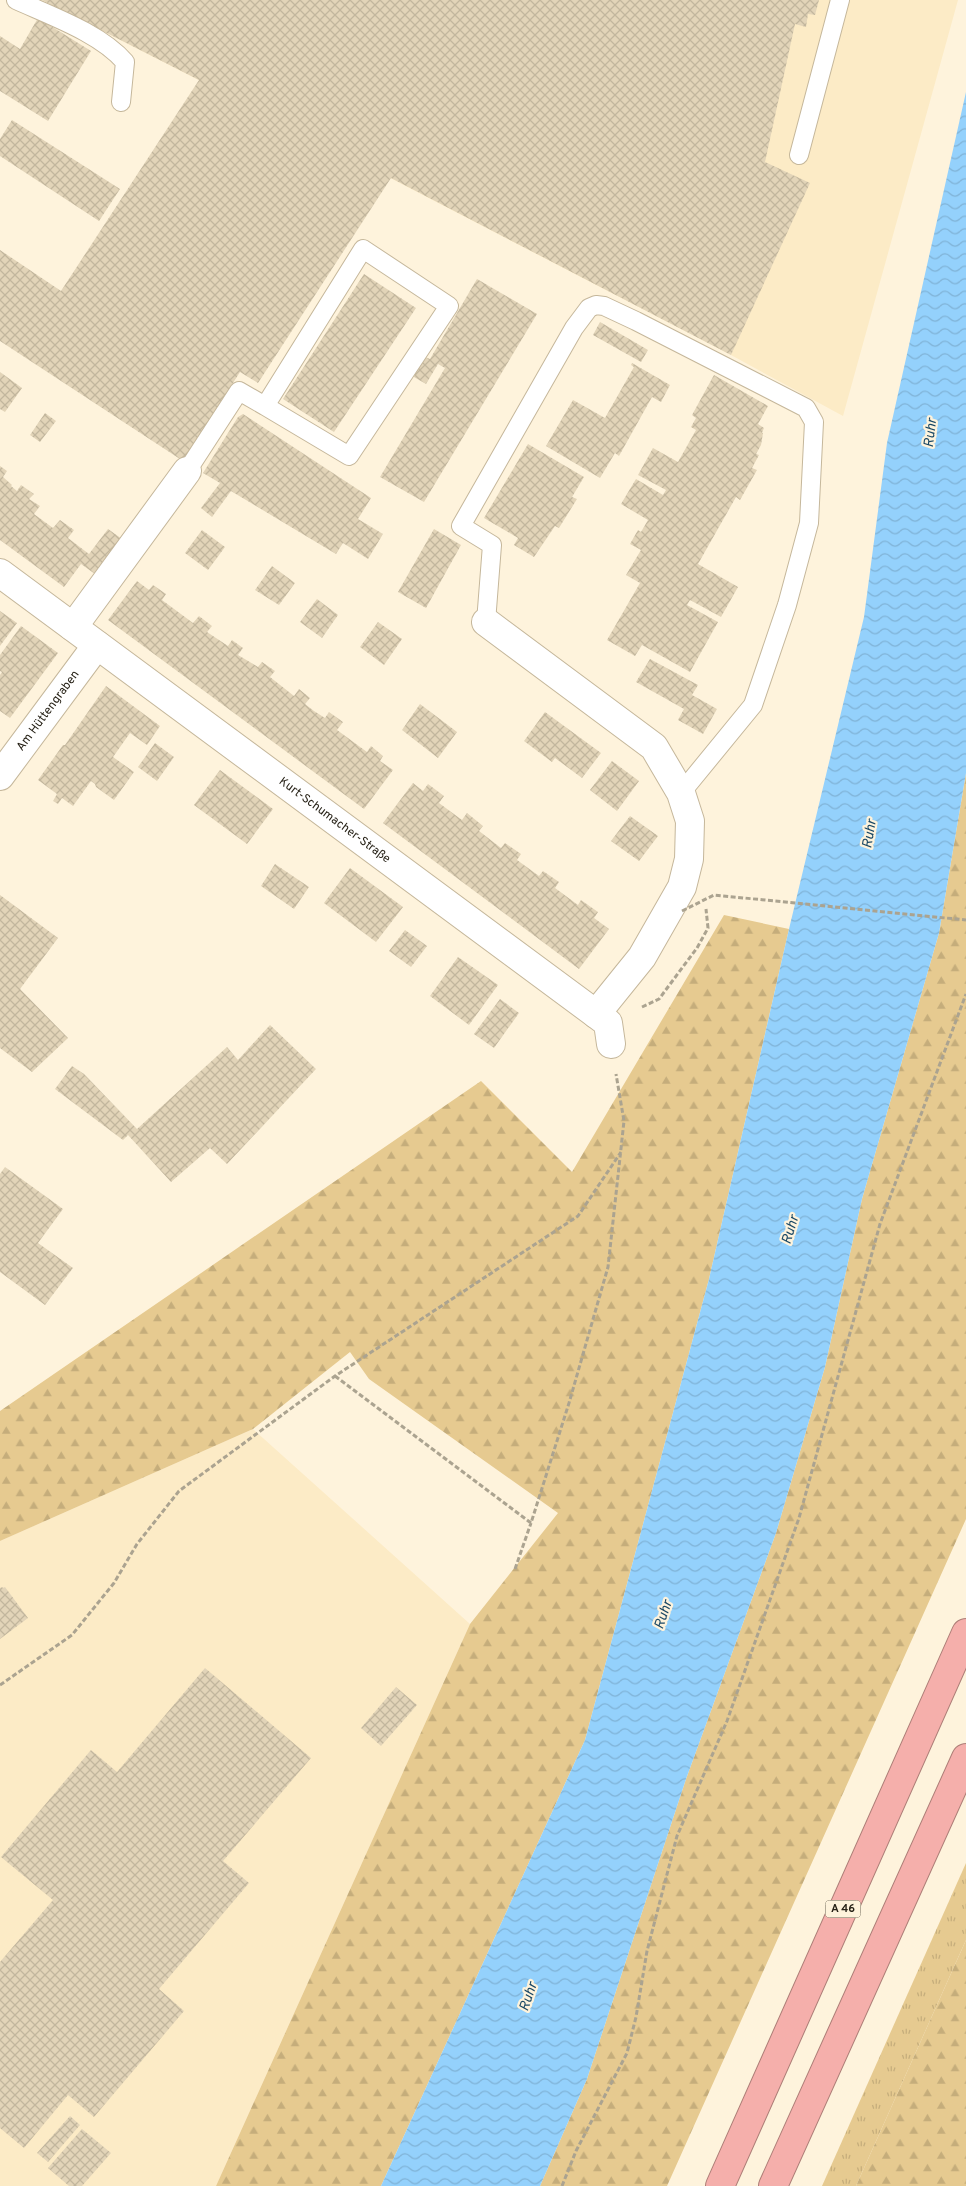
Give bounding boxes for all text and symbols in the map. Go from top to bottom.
water label: Ruhr [921,416,941,449]
street label: Am Hüttengraben [13,667,83,754]
street label: Kurt-Schumacher-Straße [275,774,393,867]
water label: Ruhr [859,816,881,850]
water label: Ruhr [779,1212,804,1246]
water label: Ruhr [651,1597,677,1632]
road number: A 46 [826,1900,860,1918]
water label: Ruhr [516,1979,542,2014]

